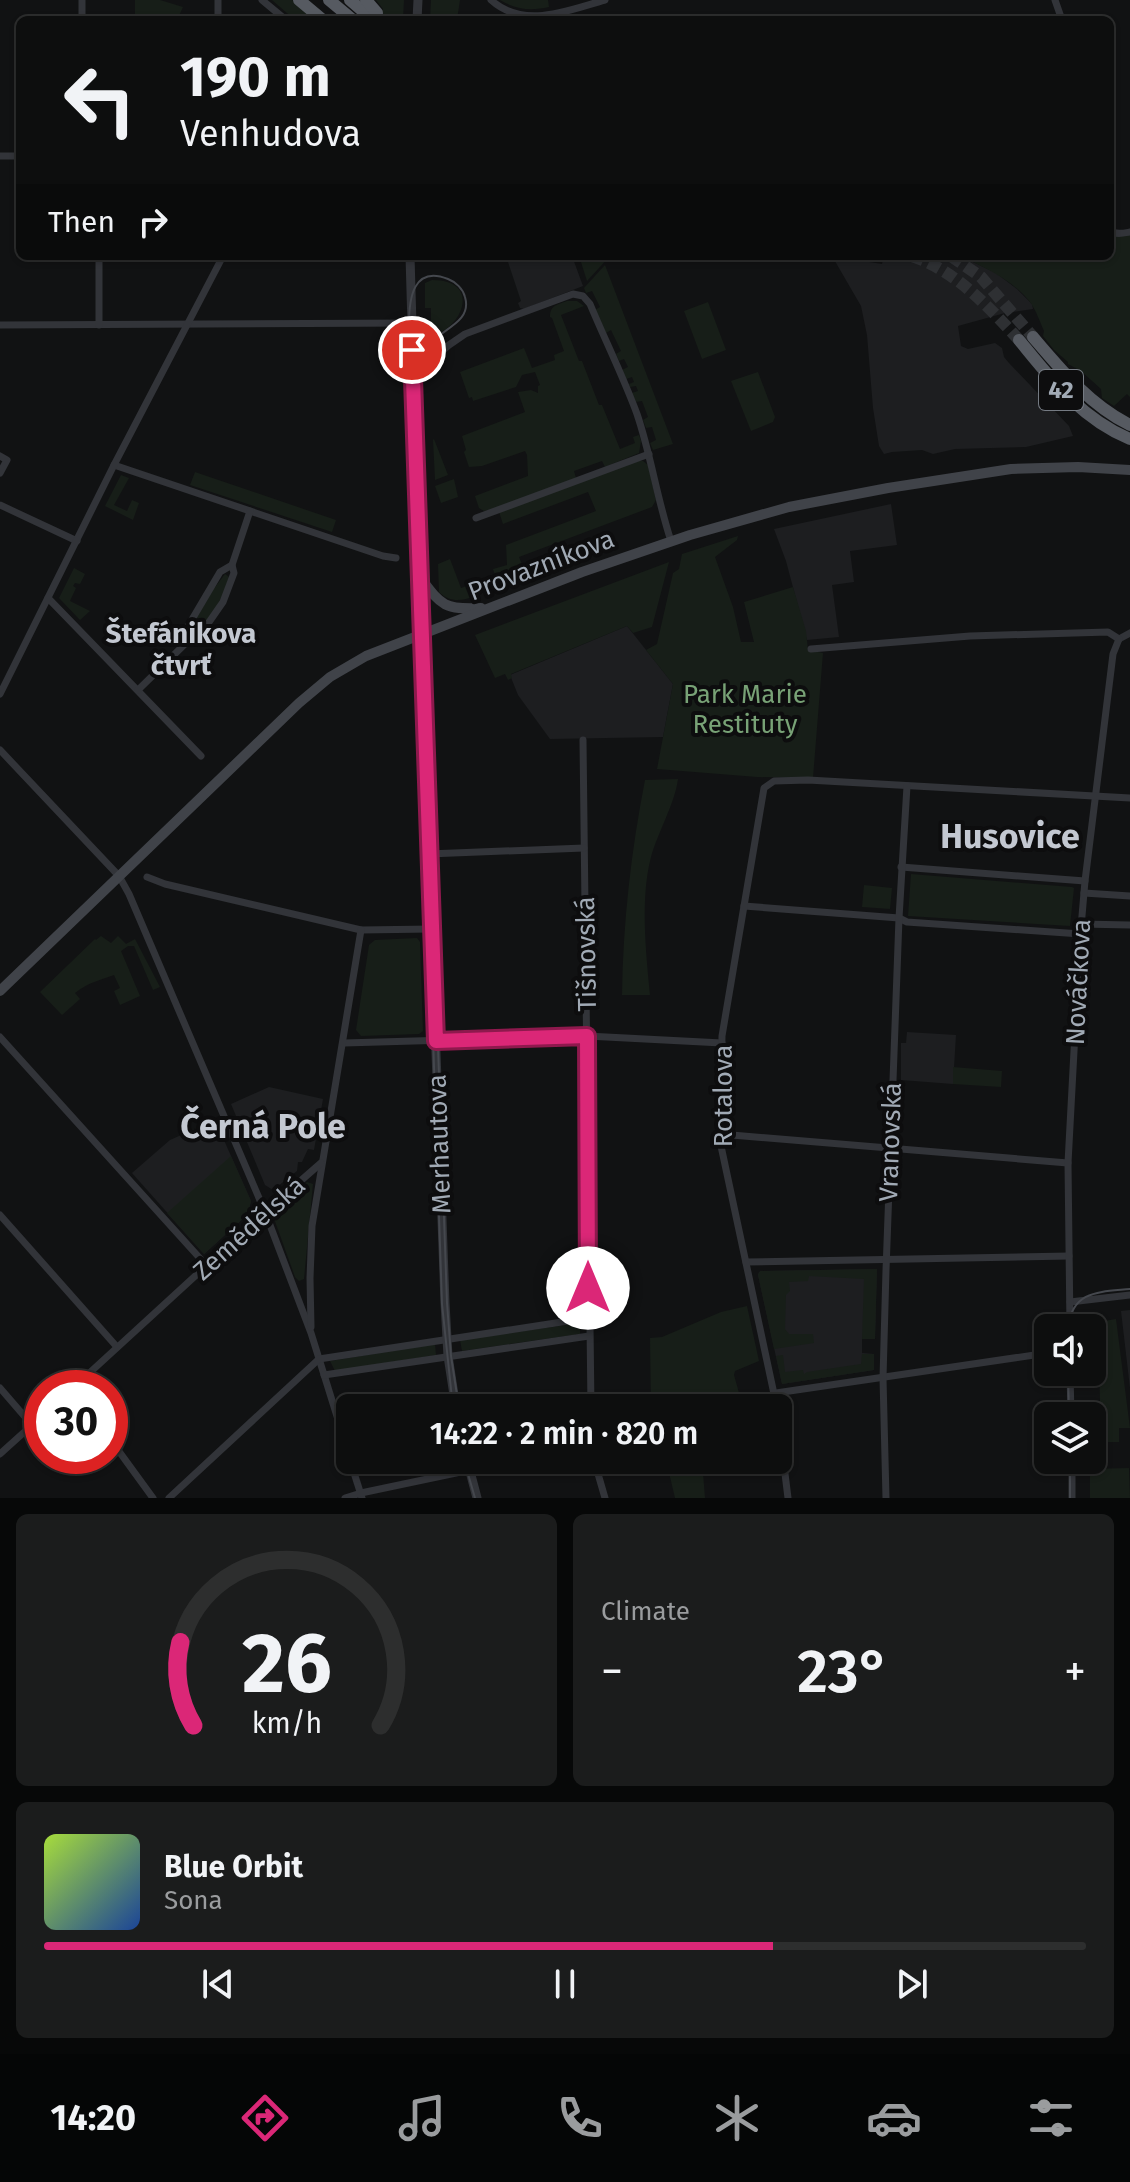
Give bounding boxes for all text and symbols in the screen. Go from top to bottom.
text: 190 m [180,44,331,111]
icon: left [48,48,152,152]
text: Venhudova [180,112,361,156]
icon: right [131,200,175,244]
text: Then [48,204,115,240]
pin [378,316,446,384]
icon: arrive [390,328,434,372]
road number: 42 [1039,370,1083,410]
street label: Provazníkova [464,523,619,608]
district label: Štefánikova čtvrť [106,616,256,682]
park label: Park Marie Restituty [683,679,807,740]
district label: Husovice [940,816,1080,857]
street label: Tišnovská [570,896,603,1012]
street label: Nováčkova [1060,918,1097,1046]
street label: Rotalova [708,1045,739,1147]
street label: Merhautova [422,1074,457,1214]
street label: Vranovská [873,1082,908,1202]
district label: Černá Pole [180,1105,346,1147]
street label: Zemědělská [187,1170,312,1287]
position arrow [546,1246,630,1330]
map controls [1034,1314,1106,1474]
button: sound [1034,1314,1106,1386]
speed limit sign: 30 [24,1370,128,1474]
button: layers [1034,1402,1106,1474]
text: 14:22 · 2 min · 820 m [430,1416,698,1452]
text: Climate [601,1596,690,1627]
text: 26 [242,1614,331,1714]
text: 23° [797,1636,890,1708]
text: − [601,1645,623,1698]
text: + [1064,1645,1086,1698]
text: km/h [251,1706,322,1741]
text: Blue Orbit [164,1849,303,1885]
text: Sona [164,1885,223,1916]
icon: previous [196,1962,240,2006]
icon: pause [543,1962,587,2006]
icon: next [890,1962,934,2006]
icon: directions [237,2090,293,2146]
icon: music [394,2090,450,2146]
icon: phone [552,2090,608,2146]
icon: climate [709,2090,765,2146]
icon: car [866,2090,922,2146]
icon: filters [1023,2090,1079,2146]
text: 14:20 [51,2096,136,2140]

